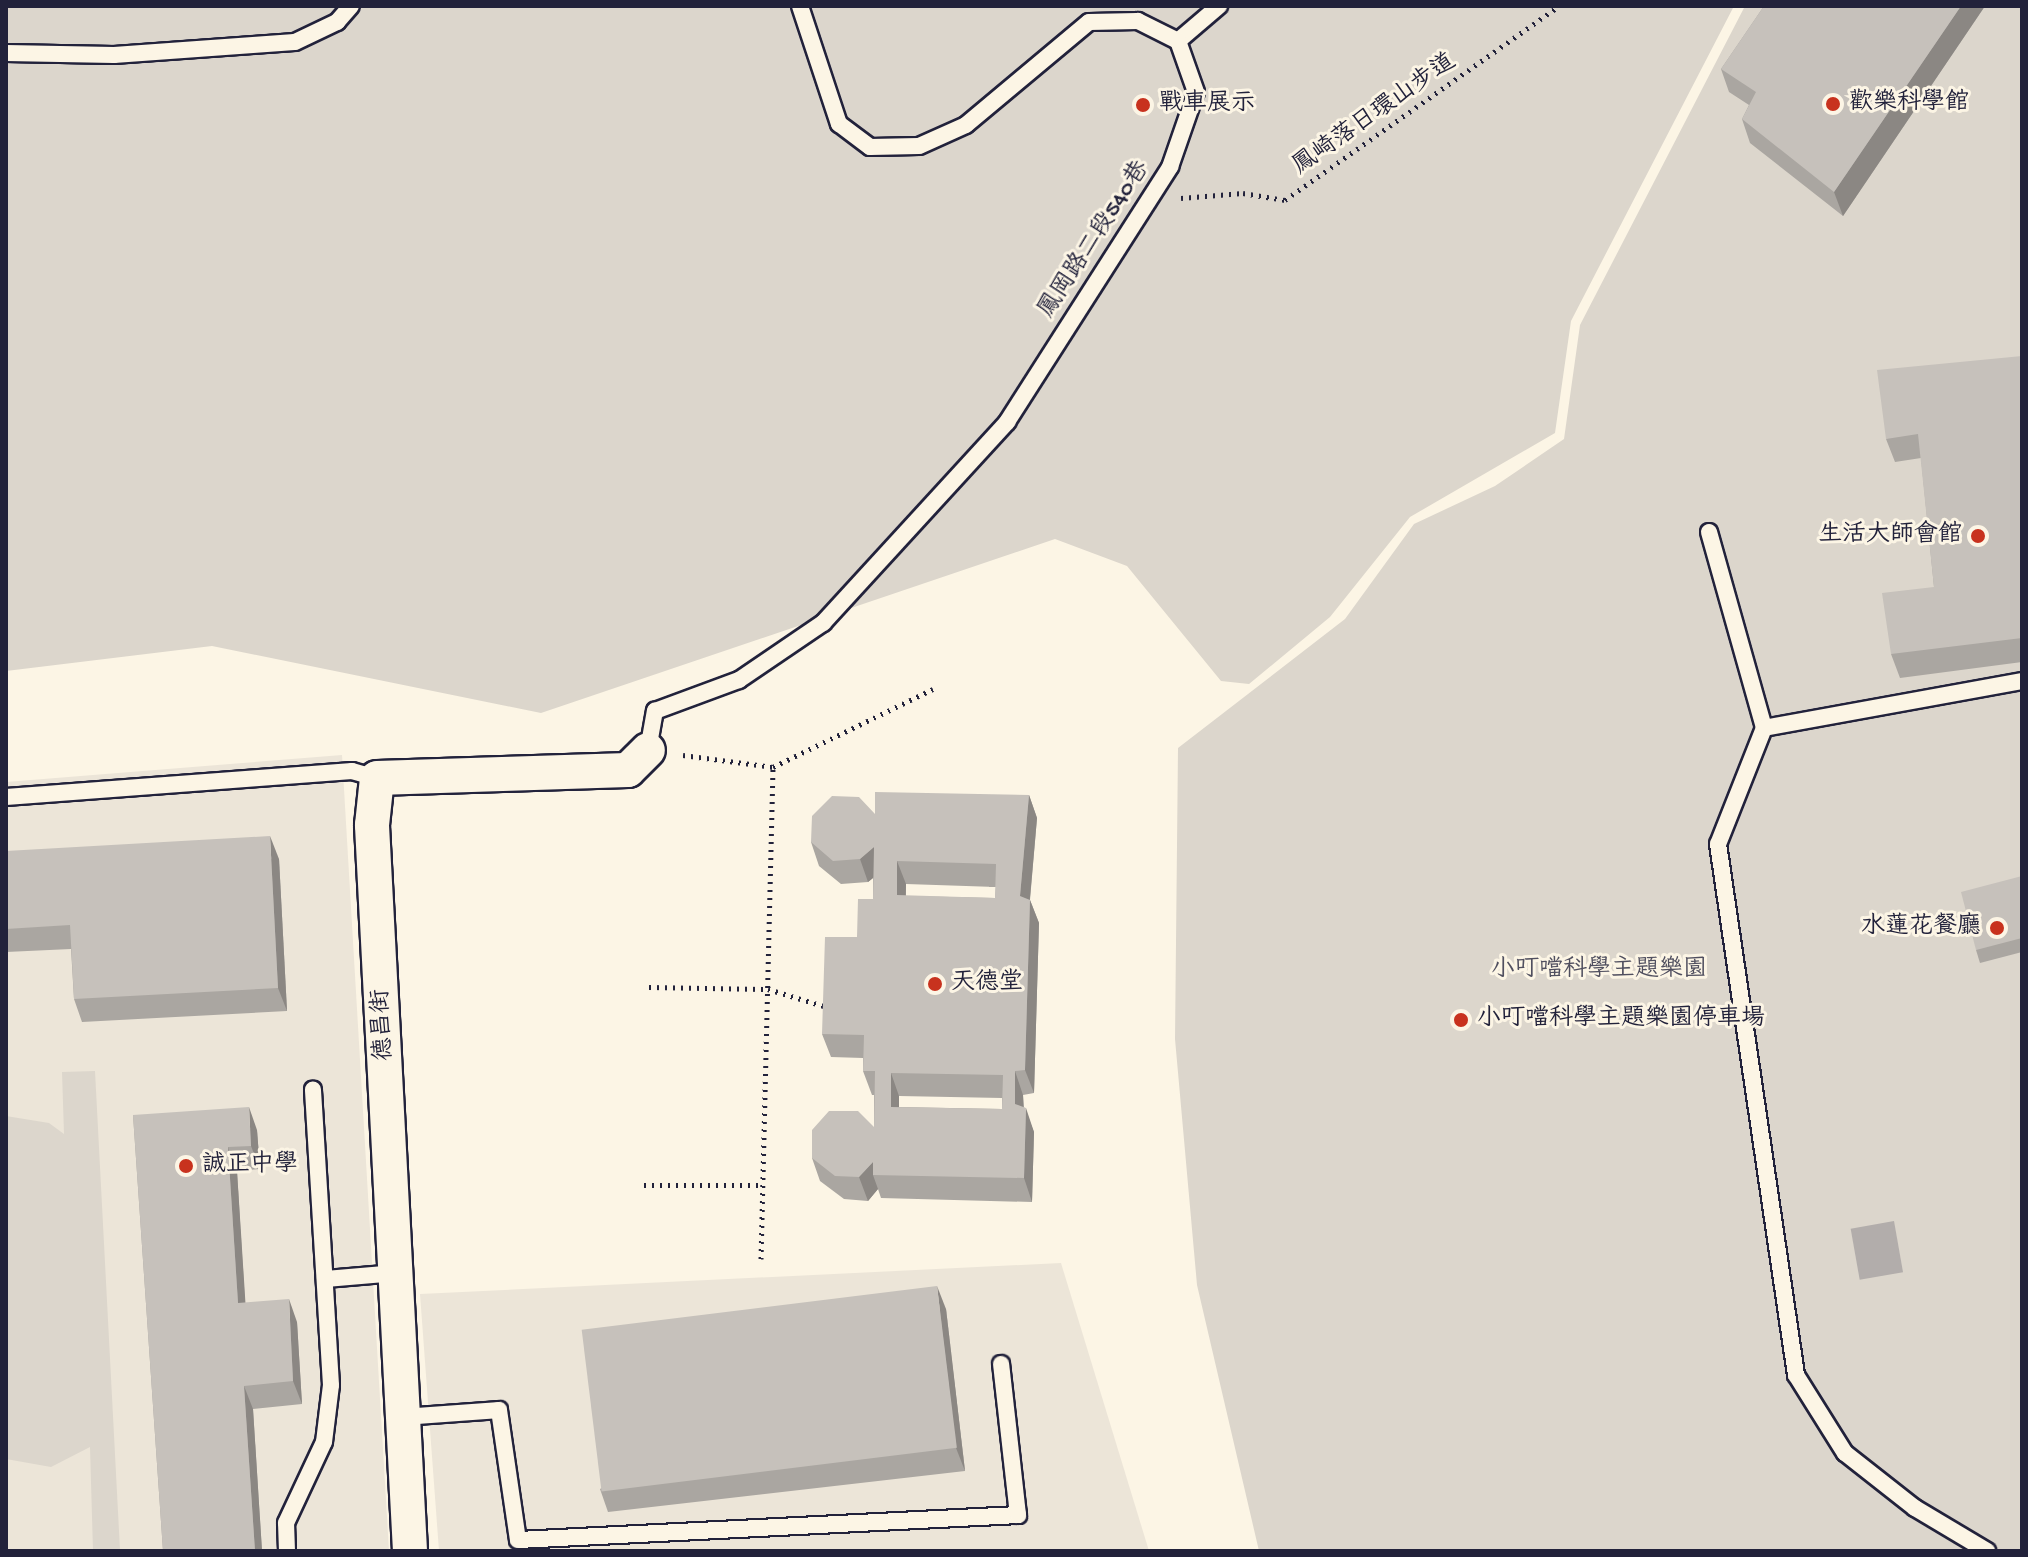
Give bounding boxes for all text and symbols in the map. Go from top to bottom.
street label: 鳳崎落日環山步道 [1288,48,1462,182]
place label: 歡樂科學館 [1849,90,1969,118]
place label: 戰車展示 [1159,91,1255,119]
marker: 歡樂科學館 [1824,95,1842,113]
marker: 戰車展示 [1134,96,1152,114]
street label: 鳳岡路二段540巷 [1033,156,1157,324]
place label: 生活大師會館 [1818,522,1962,550]
marker: 生活大師會館 [1969,527,1987,545]
place label: 水蓮花餐廳 [1861,914,1981,942]
marker: 水蓮花餐廳 [1988,919,2006,937]
park label: 小叮噹科學主題樂園 [1491,957,1707,985]
place label: 天德堂 [951,970,1023,998]
marker: 天德堂 [926,975,944,993]
street label: 德昌街 [368,988,400,1062]
place label: 小叮噹科學主題樂園停車場 [1477,1006,1765,1034]
marker: 小叮噹科學主題樂園停車場 [1452,1011,1470,1029]
place label: 誠正中學 [202,1152,298,1180]
marker: 誠正中學 [177,1157,195,1175]

